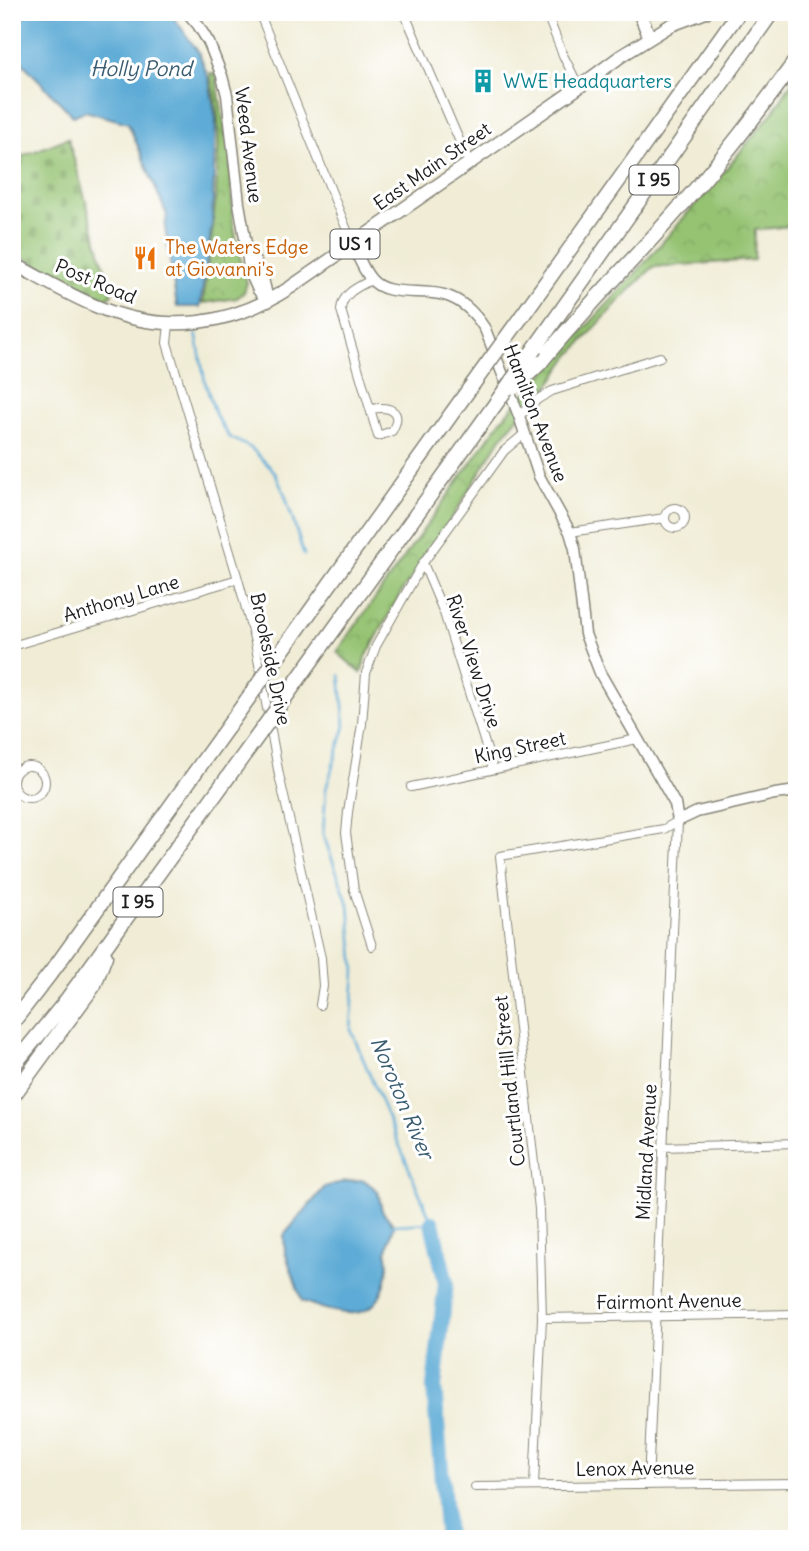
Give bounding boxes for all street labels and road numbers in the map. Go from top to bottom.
street label: Weed Avenue [230,86,268,204]
street label: East Main Street [369,117,495,215]
road number: I 95 [630,166,678,195]
road number: US 1 [330,230,380,258]
street label: Post Road [52,253,140,309]
street label: Hamilton Avenue [499,341,573,485]
street label: Anthony Lane [60,569,182,627]
street label: Brookside Drive [245,591,297,727]
street label: River View Drive [441,591,507,731]
street label: King Street [472,726,568,768]
road number: I 95 [114,888,162,917]
street label: Courtland Hill Street [488,994,530,1168]
street label: Midland Avenue [630,1083,662,1221]
street label: Fairmont Avenue [596,1288,742,1314]
street label: Lenox Avenue [575,1455,695,1481]

